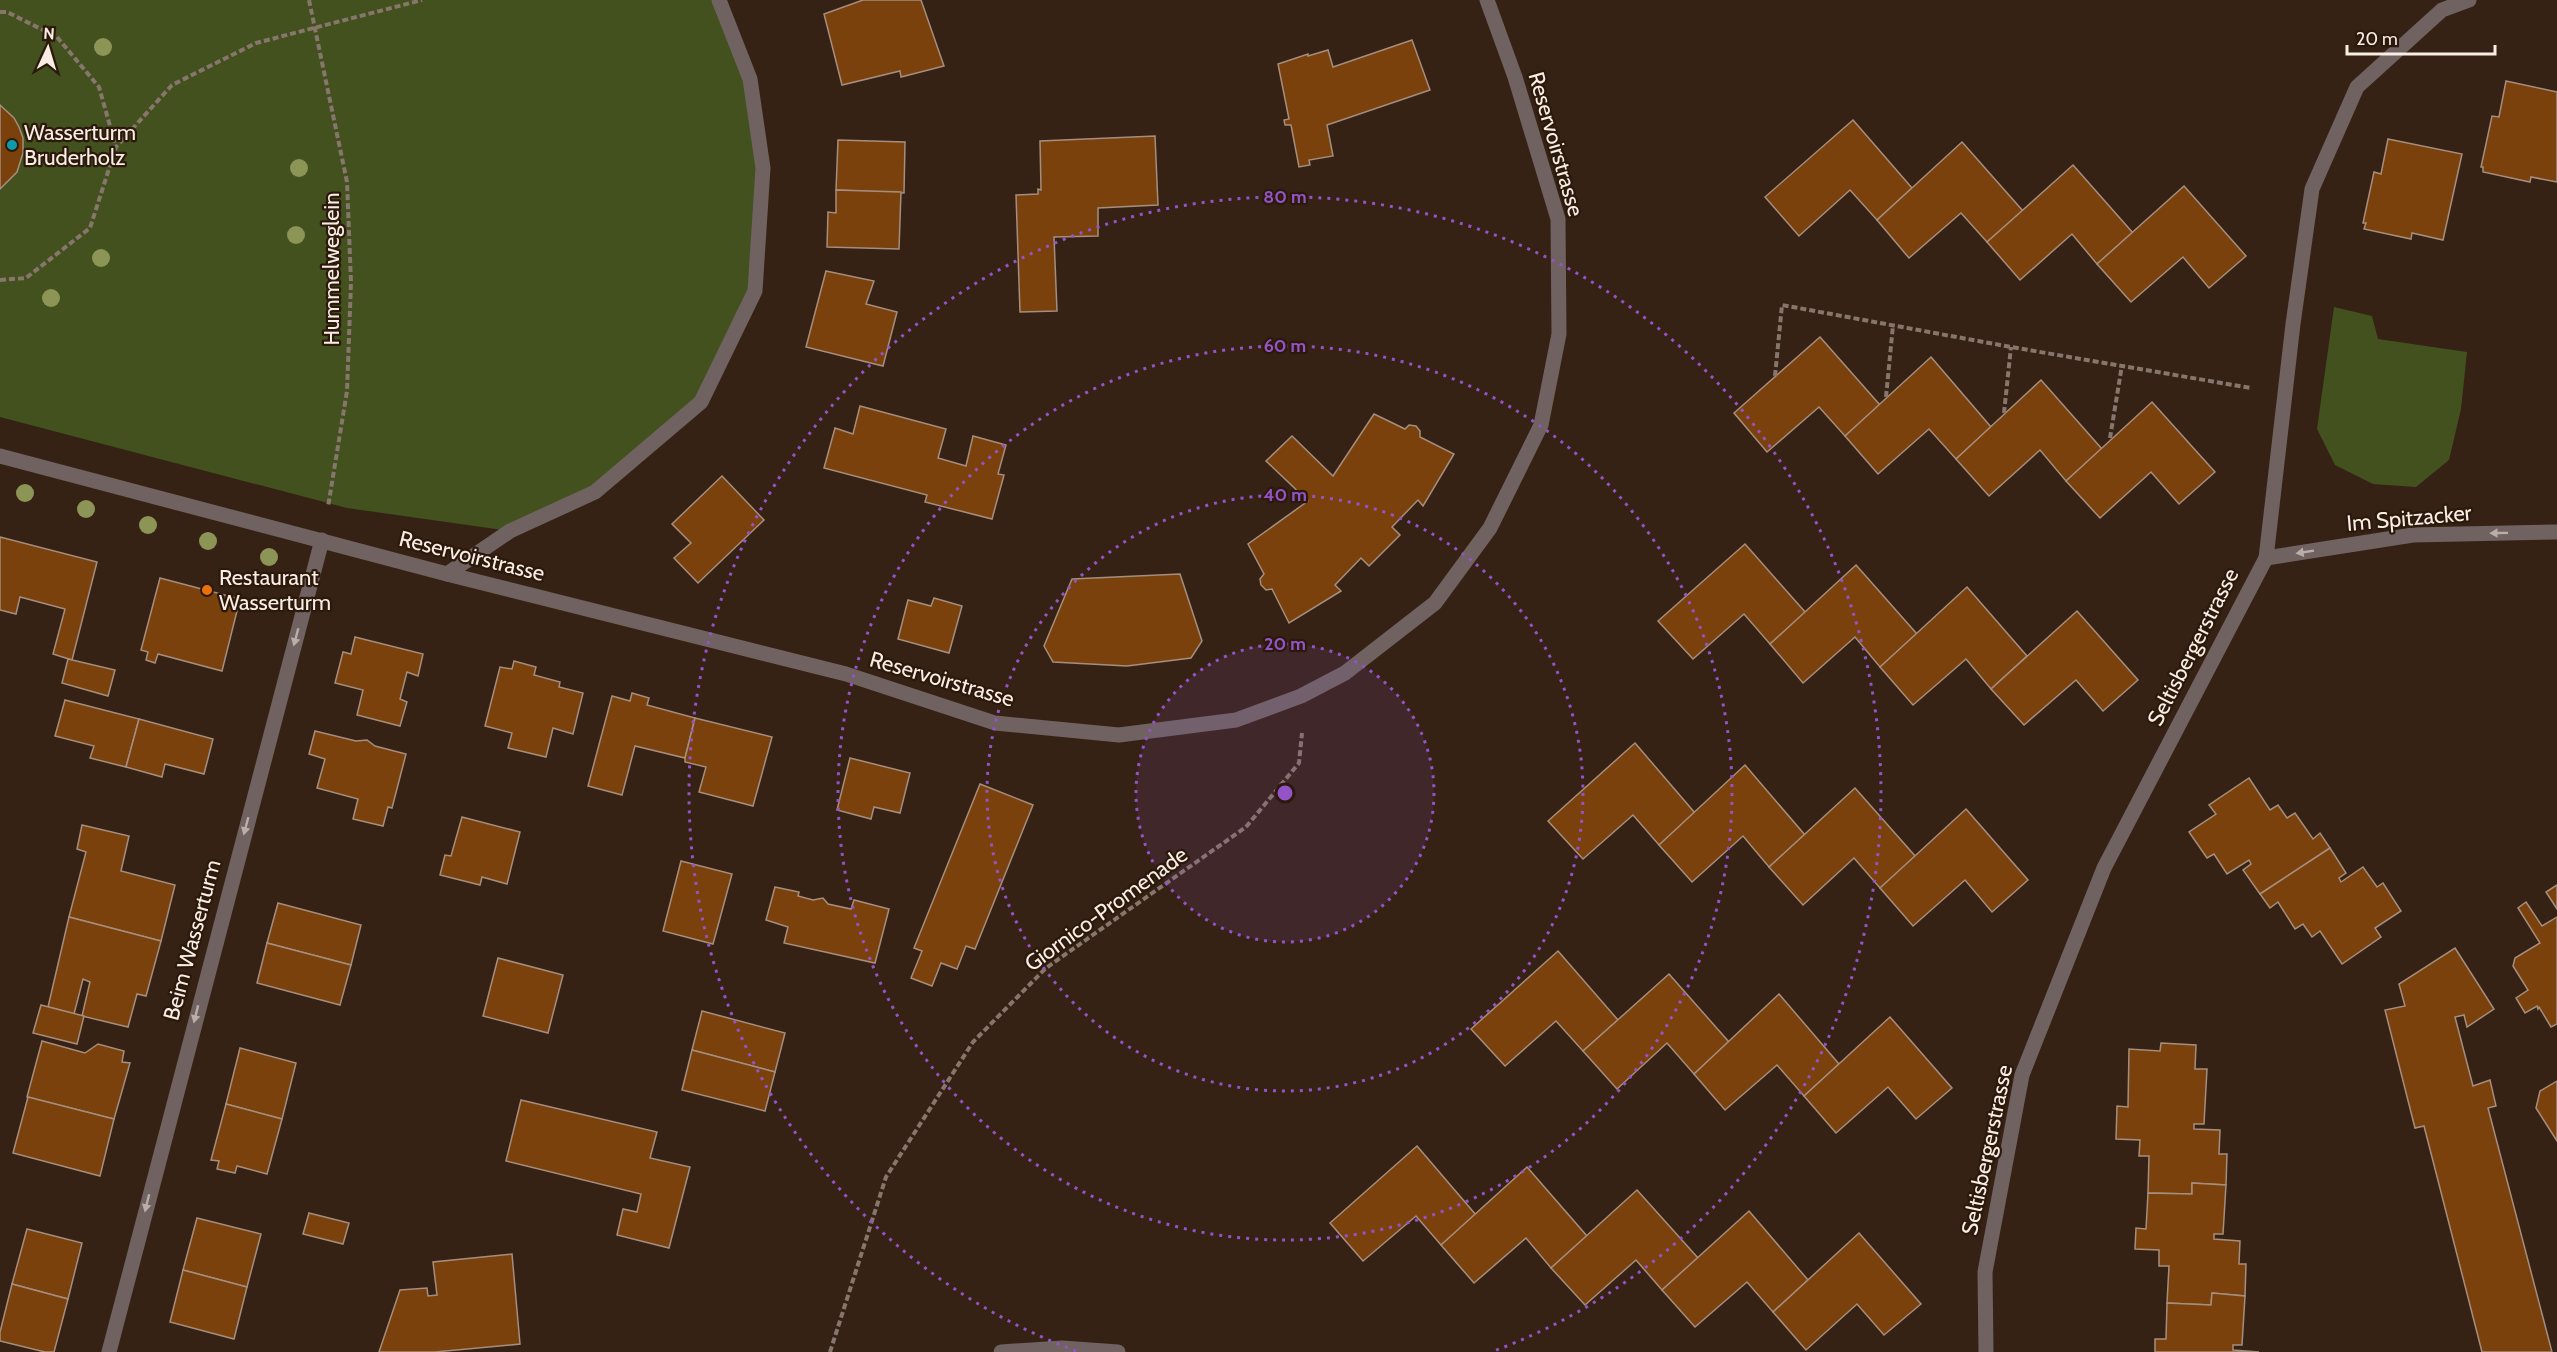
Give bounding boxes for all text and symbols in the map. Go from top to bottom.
north arrow [18,18,78,78]
scale bar [2347,18,2496,56]
text: N [43,24,55,43]
text: 20 m [2356,28,2398,50]
street label: Reservoirstrasse [1522,69,1590,219]
place label: Wasserturm Bruderholz [24,119,136,171]
marker: Wasserturm Bruderholz [5,138,19,152]
text: 80 m [1263,186,1307,208]
street label: Hummelweglein [318,192,345,346]
text: 60 m [1264,335,1306,357]
text: 40 m [1263,484,1307,506]
street label: Im Spitzacker [2345,499,2473,537]
street label: Reservoirstrasse [396,525,548,587]
one-way arrow [2489,529,2508,538]
one-way arrow [2295,547,2314,556]
place label: Restaurant Wasserturm [219,564,331,616]
street label: Seltisbergerstrasse [2142,564,2244,730]
marker: Restaurant Wasserturm [200,583,214,597]
one-way arrow [291,629,300,647]
text: 20 m [1264,633,1306,655]
street label: Reservoirstrasse [867,645,1017,713]
centre of rings [1275,783,1295,803]
one-way arrow [241,817,250,835]
street label: Giornico-Promenade [1019,841,1193,977]
street label: Beim Wasserturm [158,857,226,1023]
one-way arrow [190,1005,200,1023]
street label: Seltisbergerstrasse [1956,1062,2018,1238]
one-way arrow [142,1194,152,1212]

